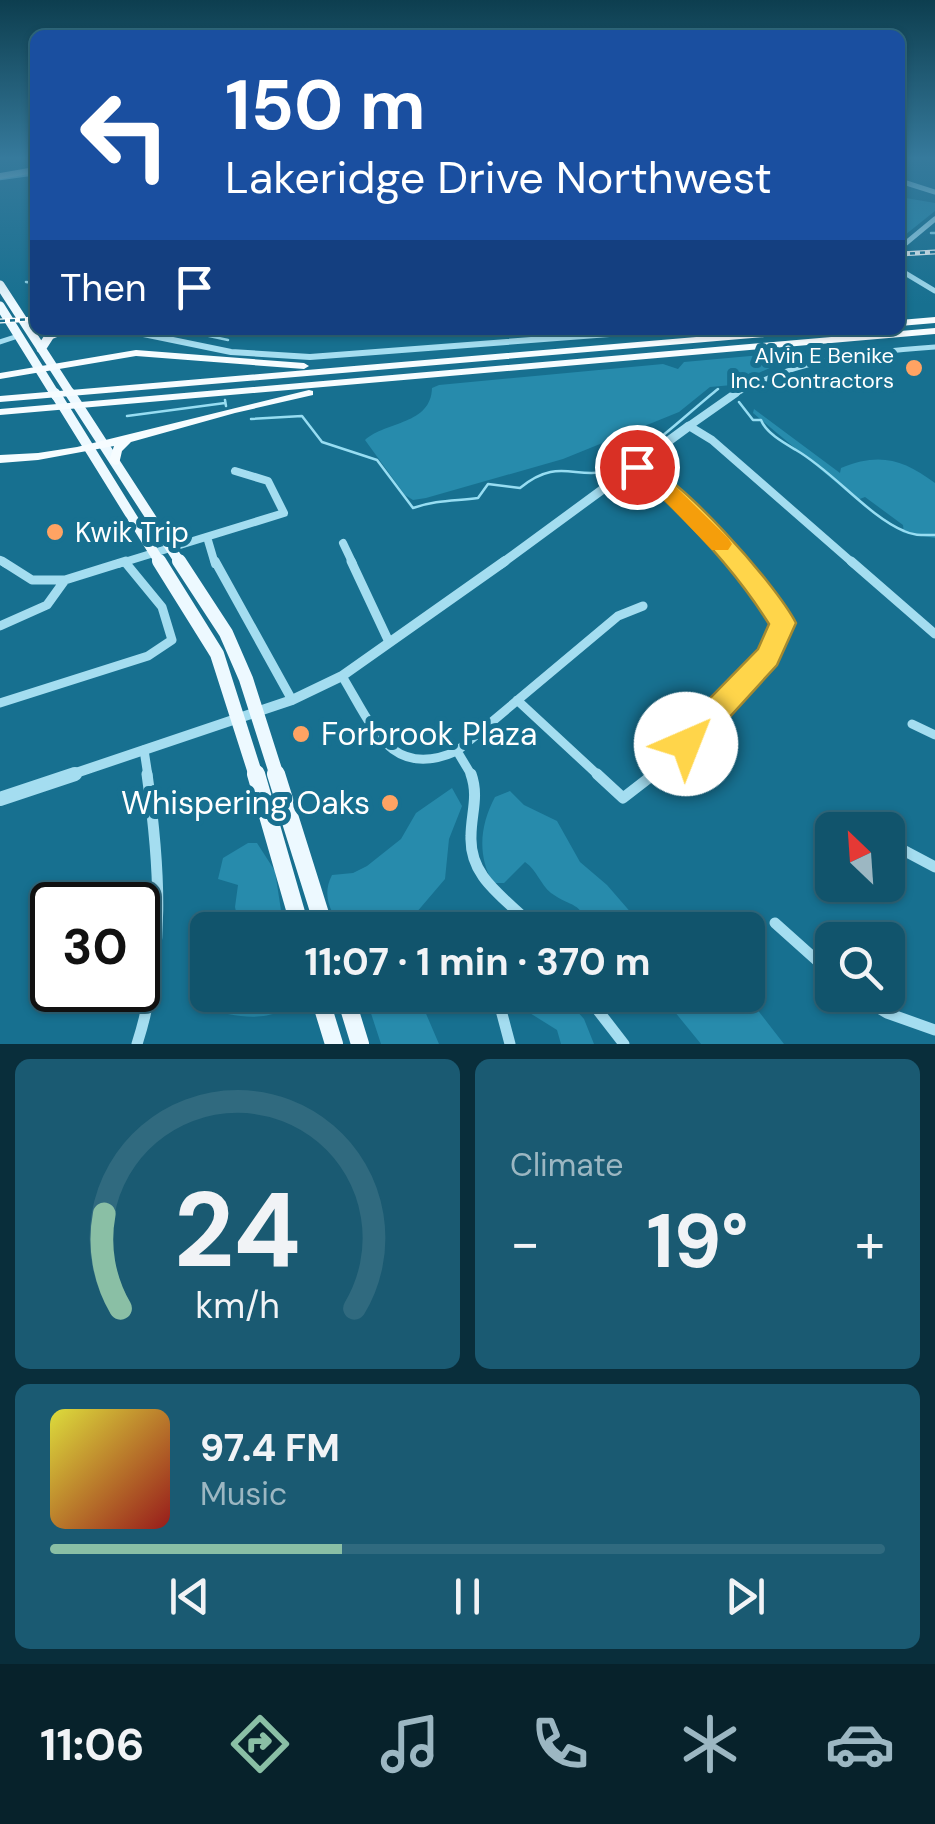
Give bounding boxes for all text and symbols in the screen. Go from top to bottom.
text: 150 m [225,60,426,151]
icon: left [60,70,190,200]
text: Lakeridge Drive Northwest [225,148,772,207]
icon: arrive [167,260,222,315]
text: Then [60,263,147,313]
place label: Alvin E Benike Inc. Contractors [730,341,894,395]
marker: Alvin E Benike Inc. Contractors [903,357,925,379]
pin [595,425,680,510]
icon: arrive [610,440,665,495]
place label: Kwik Trip [75,514,189,551]
marker: Kwik Trip [44,521,66,543]
position arrow [634,692,738,796]
place label: Forbrook Plaza [321,713,537,755]
marker: Forbrook Plaza [290,723,312,745]
place label: Whispering Oaks [121,782,370,824]
marker: Whispering Oaks [379,792,401,814]
north arrow [815,812,905,902]
map controls [815,812,905,1012]
speed limit sign: 30 [30,882,160,1012]
button: search [815,922,905,1012]
text: 11:07 · 1 min · 370 m [305,937,650,987]
text: Climate [510,1144,624,1186]
text: 24 [174,1163,301,1298]
text: 19° [646,1193,749,1290]
text: − [510,1207,540,1279]
text: + [855,1207,885,1279]
text: km/h [195,1283,280,1329]
text: 97.4 FM [200,1423,340,1473]
text: Music [200,1473,287,1515]
icon: previous [162,1569,217,1624]
icon: pause [440,1569,495,1624]
icon: next [718,1569,773,1624]
icon: directions [225,1709,295,1779]
icon: music [375,1709,445,1779]
icon: phone [525,1709,595,1779]
icon: climate [675,1709,745,1779]
icon: car [825,1709,895,1779]
text: 11:06 [40,1715,144,1774]

